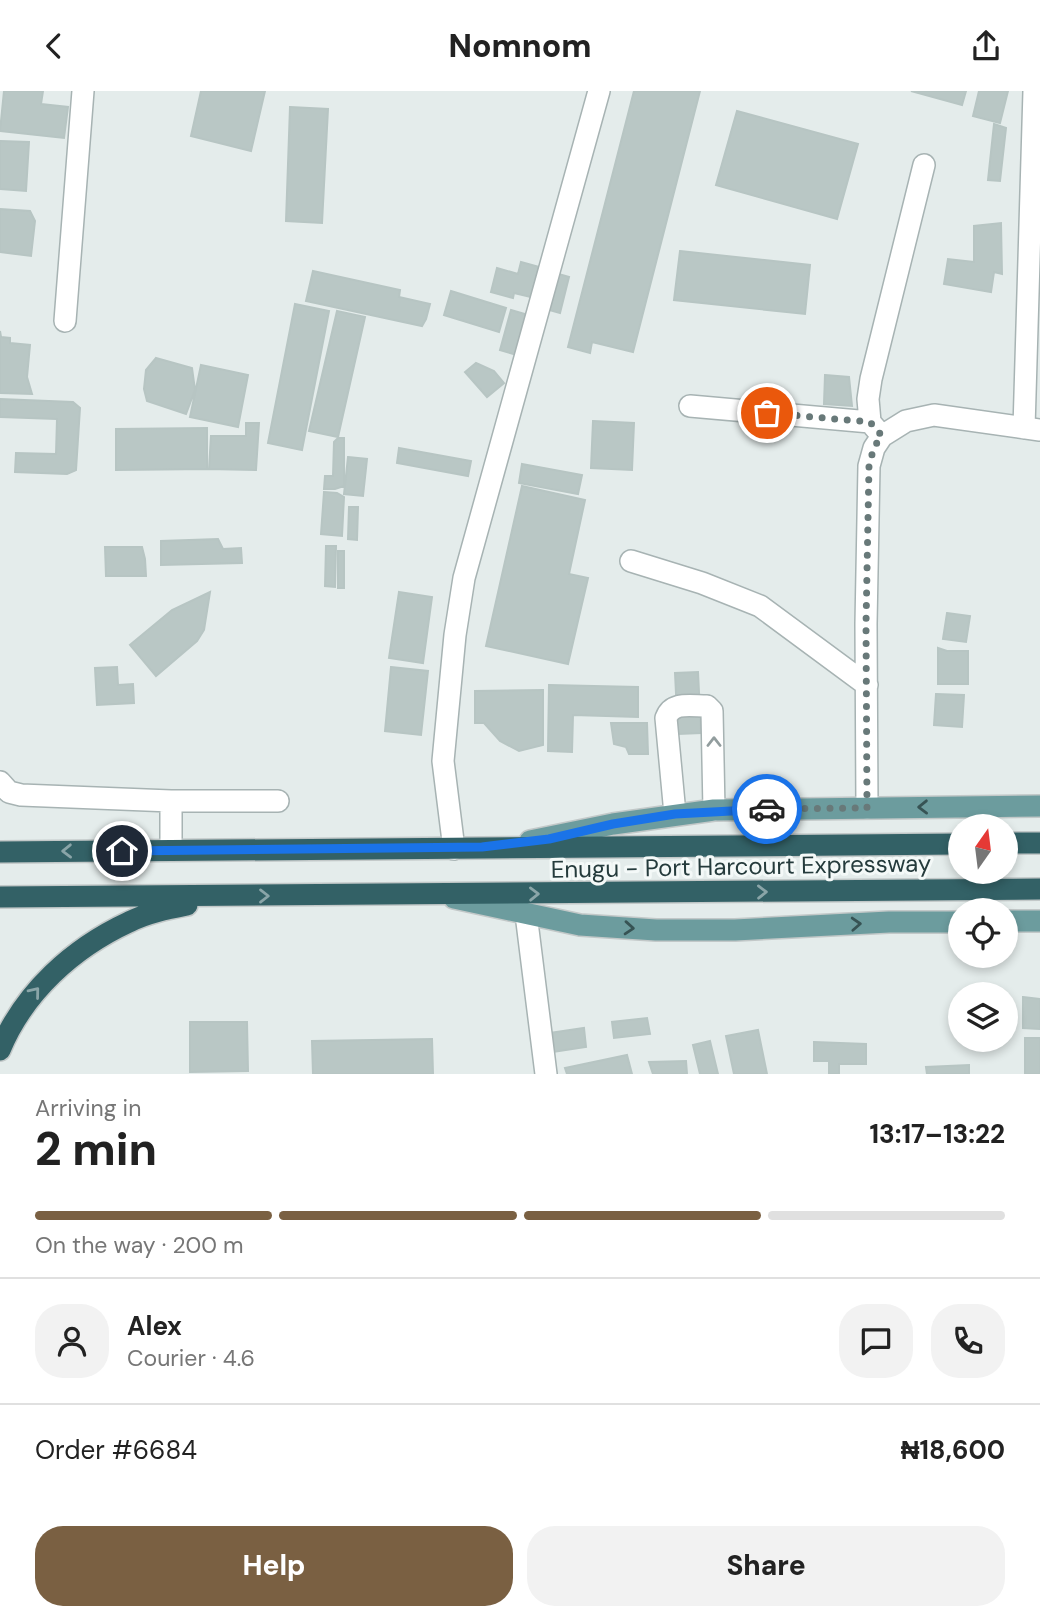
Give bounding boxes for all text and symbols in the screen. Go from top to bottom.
text: Nomnom [448,25,592,67]
icon: back [35,27,73,65]
icon: share [967,27,1005,65]
pin [737,383,797,443]
icon: bag [748,394,786,432]
one-way arrow [706,736,722,747]
courier [732,774,802,844]
icon: car [748,790,786,828]
one-way arrow [917,799,928,815]
north arrow [948,814,1018,884]
map controls [948,814,1018,1052]
pin [92,821,152,881]
icon: home [103,832,141,870]
one-way arrow [62,843,72,859]
street label: Enugu - Port Harcourt Expressway [551,847,931,885]
one-way arrow [757,884,768,900]
one-way arrow [530,886,540,902]
one-way arrow [259,889,270,904]
button: locate [948,898,1018,968]
one-way arrow [851,916,862,931]
one-way arrow [624,921,635,936]
button: layers [948,982,1018,1052]
one-way arrow [27,988,40,1000]
text: Arriving in [35,1093,141,1123]
text: 13:17–13:22 [869,1117,1005,1151]
text: 2 min [35,1119,157,1179]
text: On the way · 200 m [35,1230,244,1260]
button: person [35,1304,109,1378]
button: chat [839,1304,913,1378]
button: phone [931,1304,1005,1378]
text: Alex [127,1309,182,1343]
text: Courier · 4.6 [127,1343,255,1373]
text: Order #6684 [35,1433,197,1467]
text: ₦18,600 [901,1433,1005,1467]
button: Help [35,1526,513,1606]
button: Share [527,1526,1005,1606]

